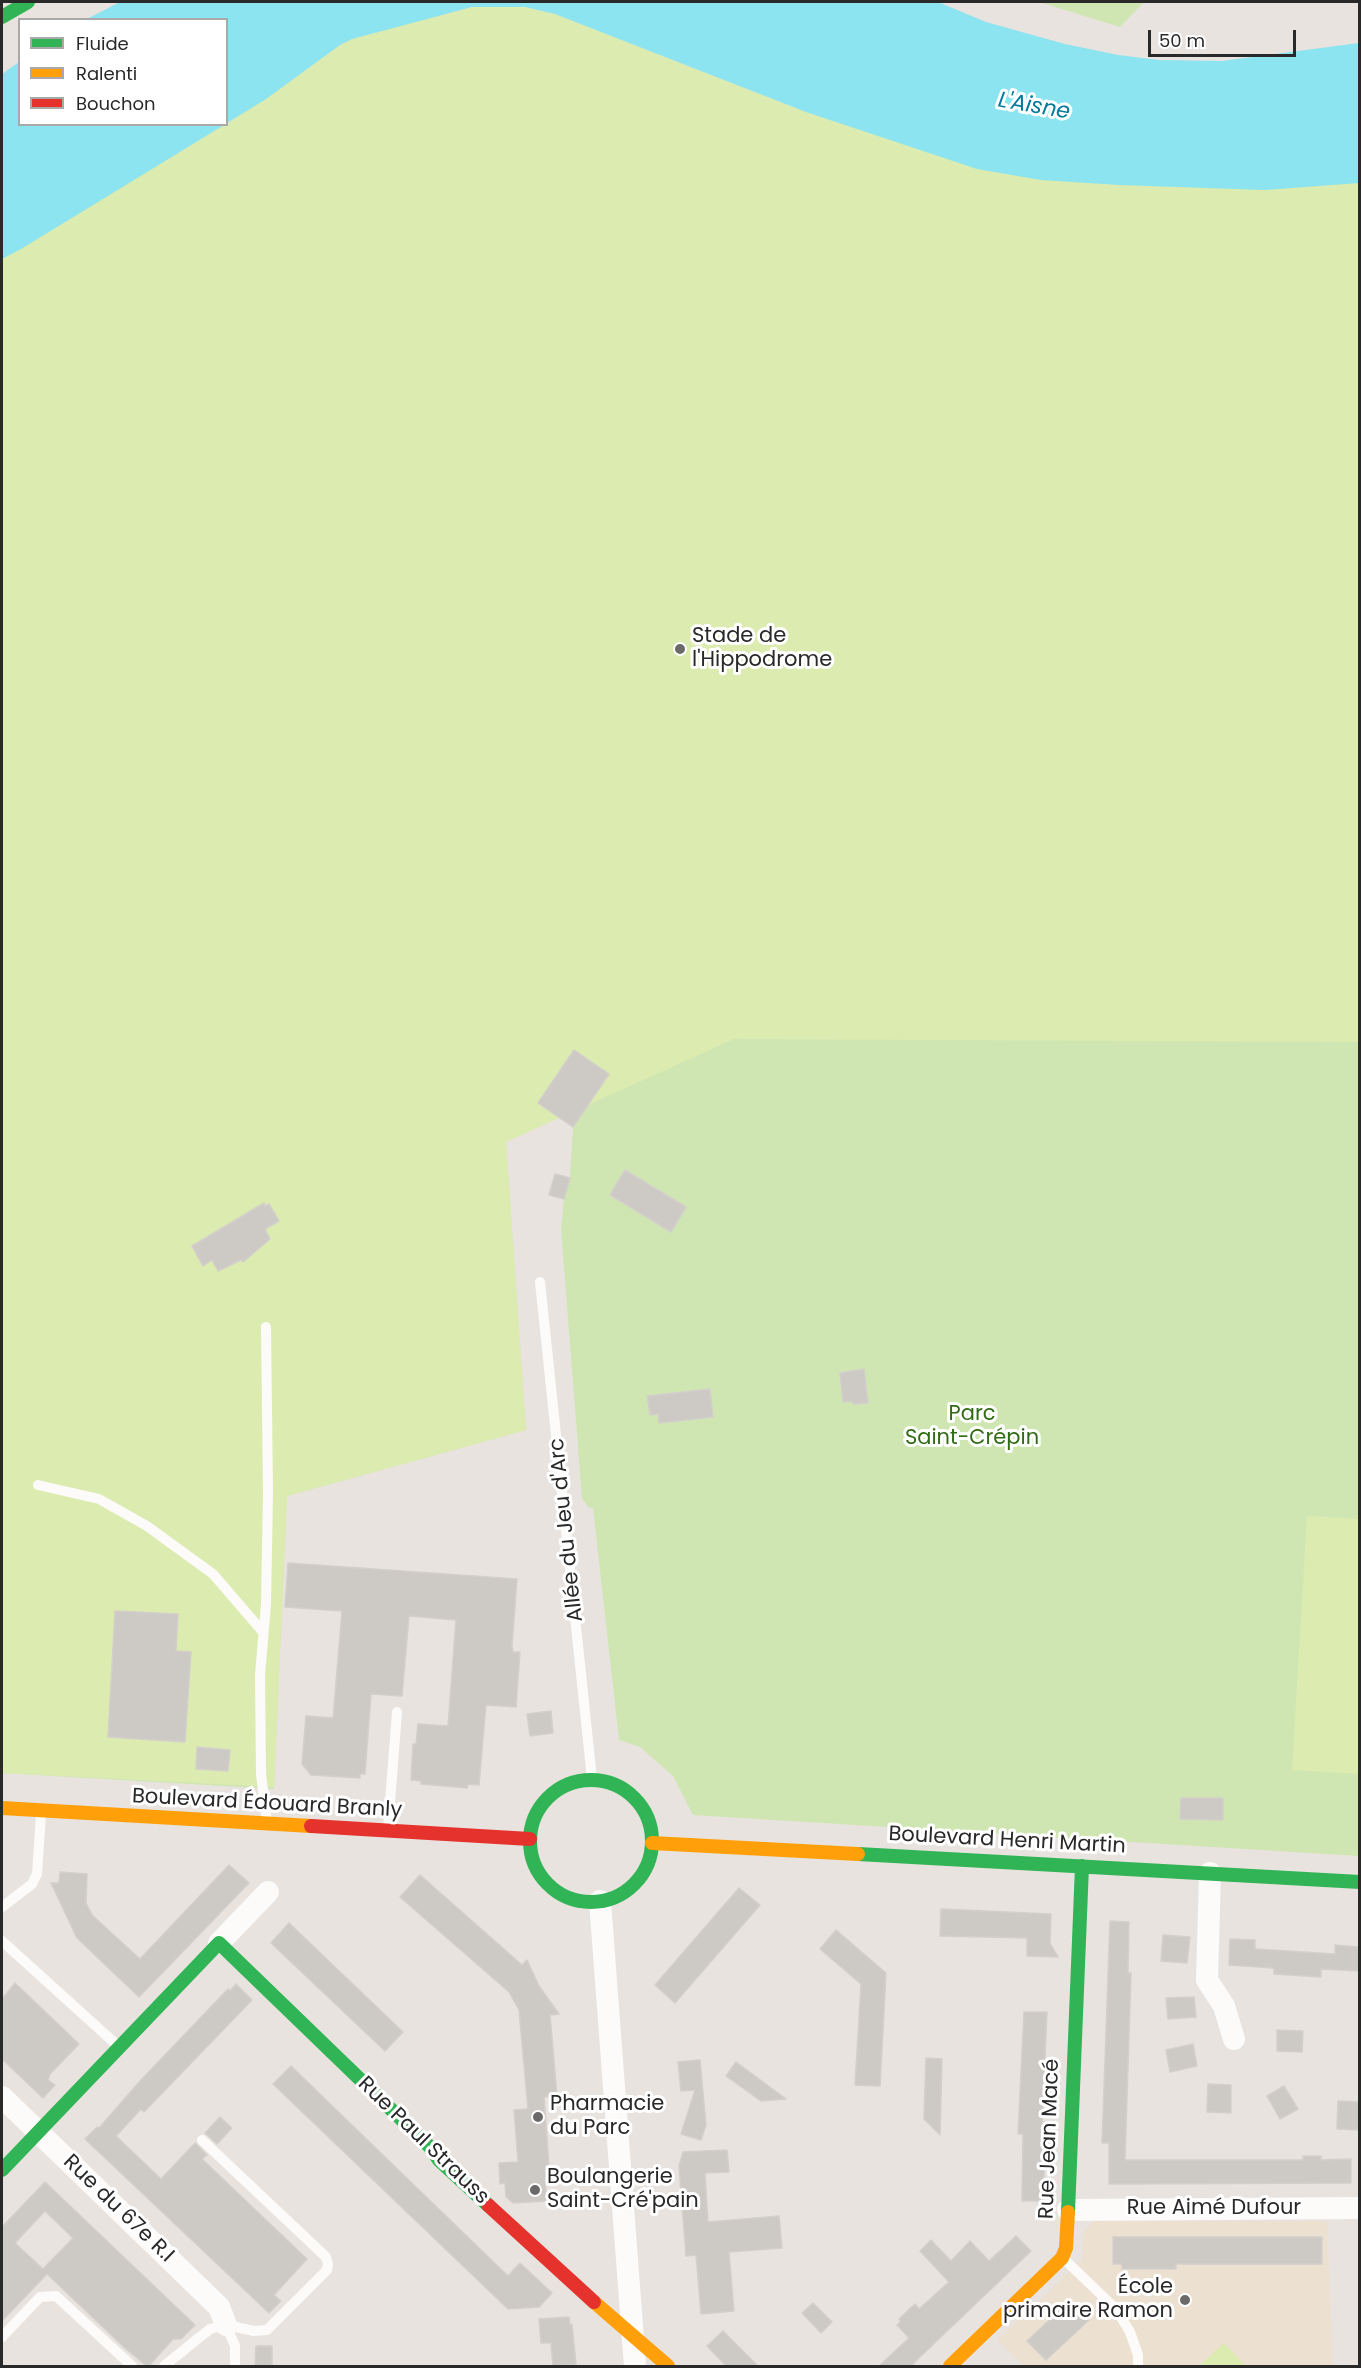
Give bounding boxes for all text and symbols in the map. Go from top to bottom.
legend [18,18,228,126]
scale bar [1151,18,1300,56]
text: 50 m [1159,28,1205,53]
text: Fluide [76,31,129,56]
text: Ralenti [76,61,137,86]
water label: L'Aisne [996,88,1072,126]
text: Bouchon [76,91,156,116]
place label: Stade de l'Hippodrome [692,624,832,674]
marker: Stade de l'Hippodrome [673,642,687,656]
park label: Parc Saint-Crépin [905,1402,1039,1452]
street label: Allée du Jeu d'Arc [545,1437,589,1623]
street label: Boulevard Édouard Branly [131,1784,403,1824]
street label: Boulevard Henri Martin [888,1822,1126,1860]
street label: Rue Jean Macé [1035,2058,1065,2220]
street label: Rue Paul Strauss [352,2072,494,2210]
place label: Pharmacie du Parc [550,2092,664,2142]
marker: Pharmacie du Parc [531,2110,545,2124]
street label: Rue du 67e R.I [58,2150,178,2268]
place label: Boulangerie Saint-Cré'pain [547,2165,699,2215]
marker: Boulangerie Saint-Cré'pain [528,2183,542,2197]
street label: Rue Aimé Dufour [1127,2196,1301,2222]
place label: École primaire Ramon [1003,2275,1173,2325]
marker: École primaire Ramon [1178,2293,1192,2307]

